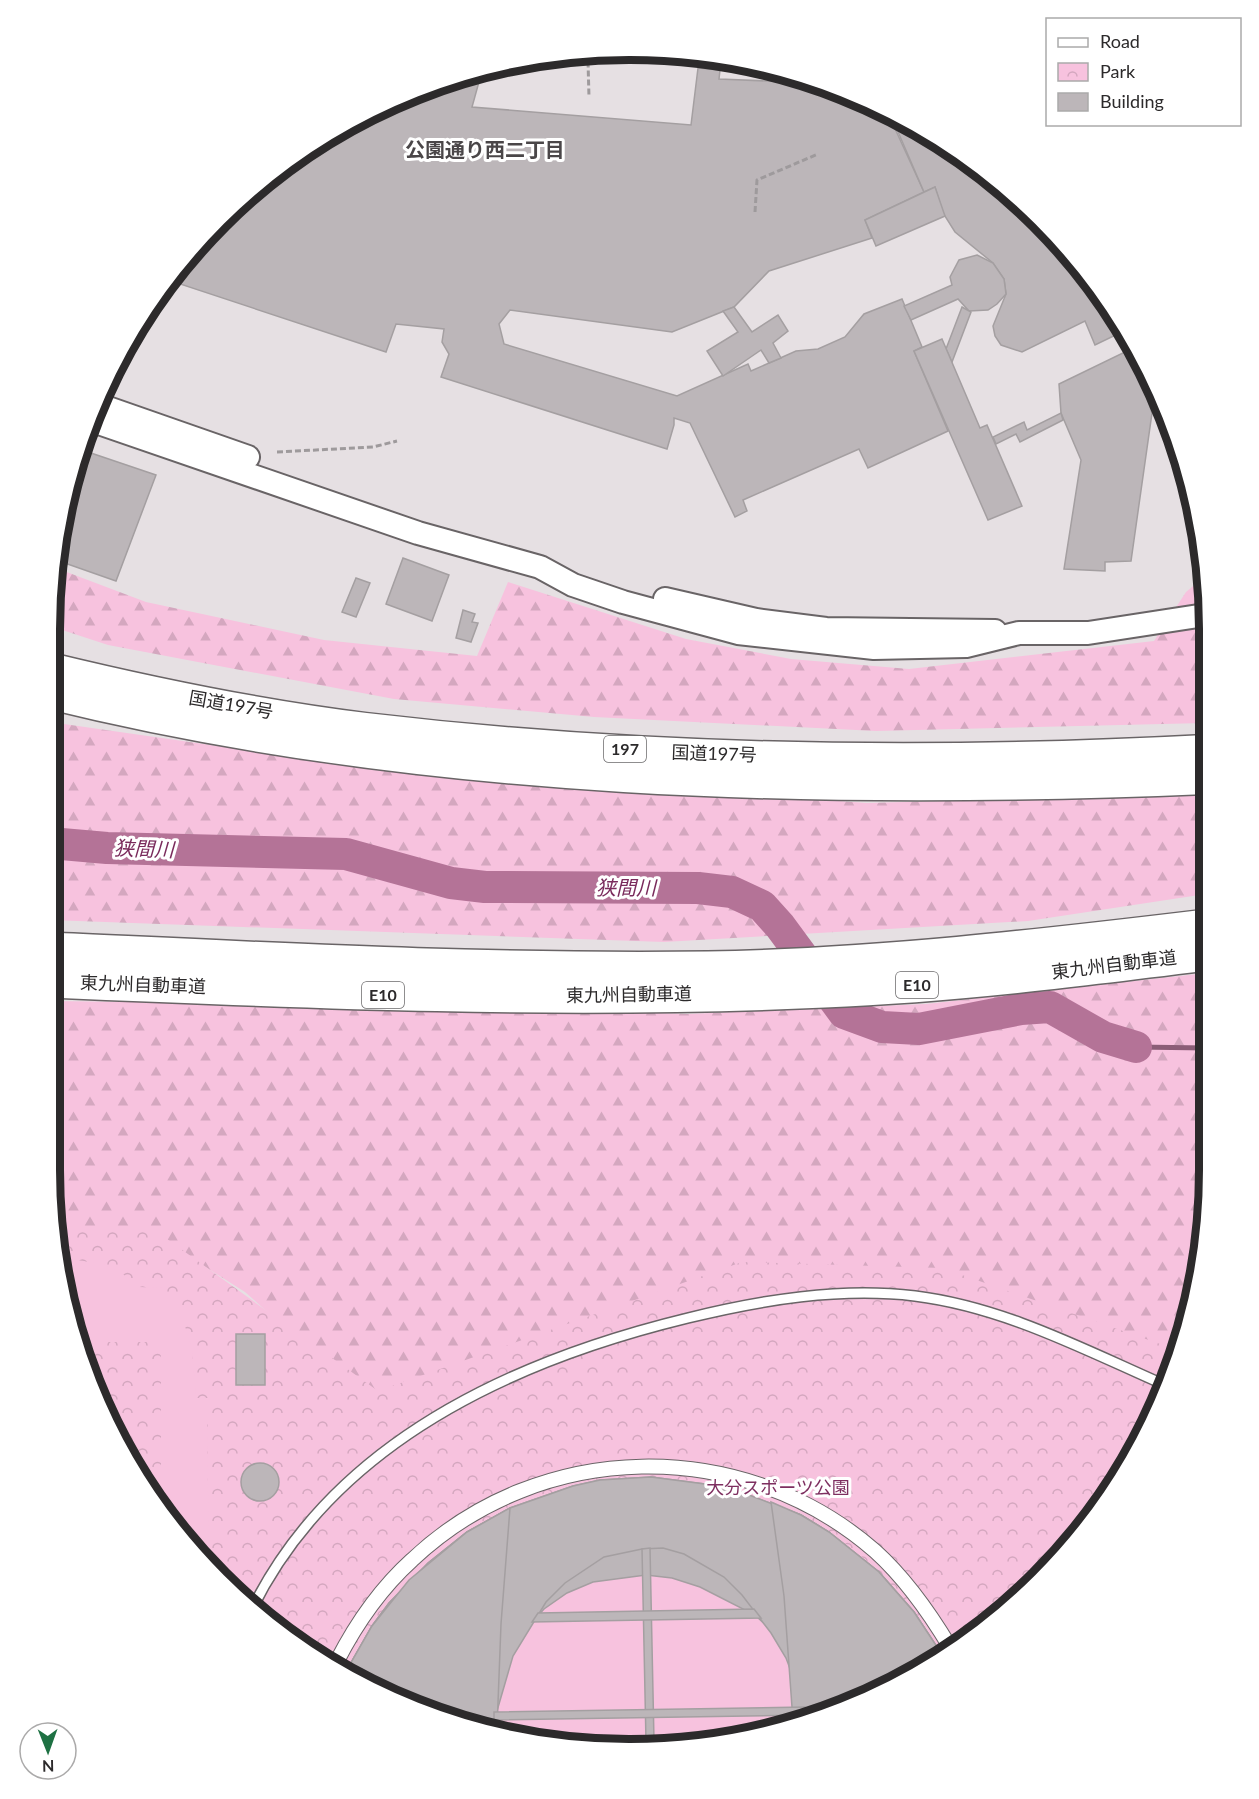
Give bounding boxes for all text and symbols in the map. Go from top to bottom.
legend [1046,18,1241,126]
text: Road [1100,30,1140,52]
text: Park [1100,60,1136,82]
text: Building [1100,90,1164,112]
district label: 公園通り西二丁目 [405,137,565,161]
street label: 国道197号 [187,686,275,722]
road number: 197 [604,736,646,762]
street label: 国道197号 [671,741,757,765]
water label: 狭間川 [114,835,176,861]
water label: 狭間川 [596,875,658,899]
street label: 東九州自動車道 [1050,945,1178,983]
street label: 東九州自動車道 [80,971,206,997]
road number: E10 [896,972,938,998]
road number: E10 [362,982,404,1008]
street label: 東九州自動車道 [566,982,692,1006]
park label: 大分スポーツ公園 [706,1476,850,1498]
north arrow [18,1721,78,1781]
text: N [42,1757,55,1776]

